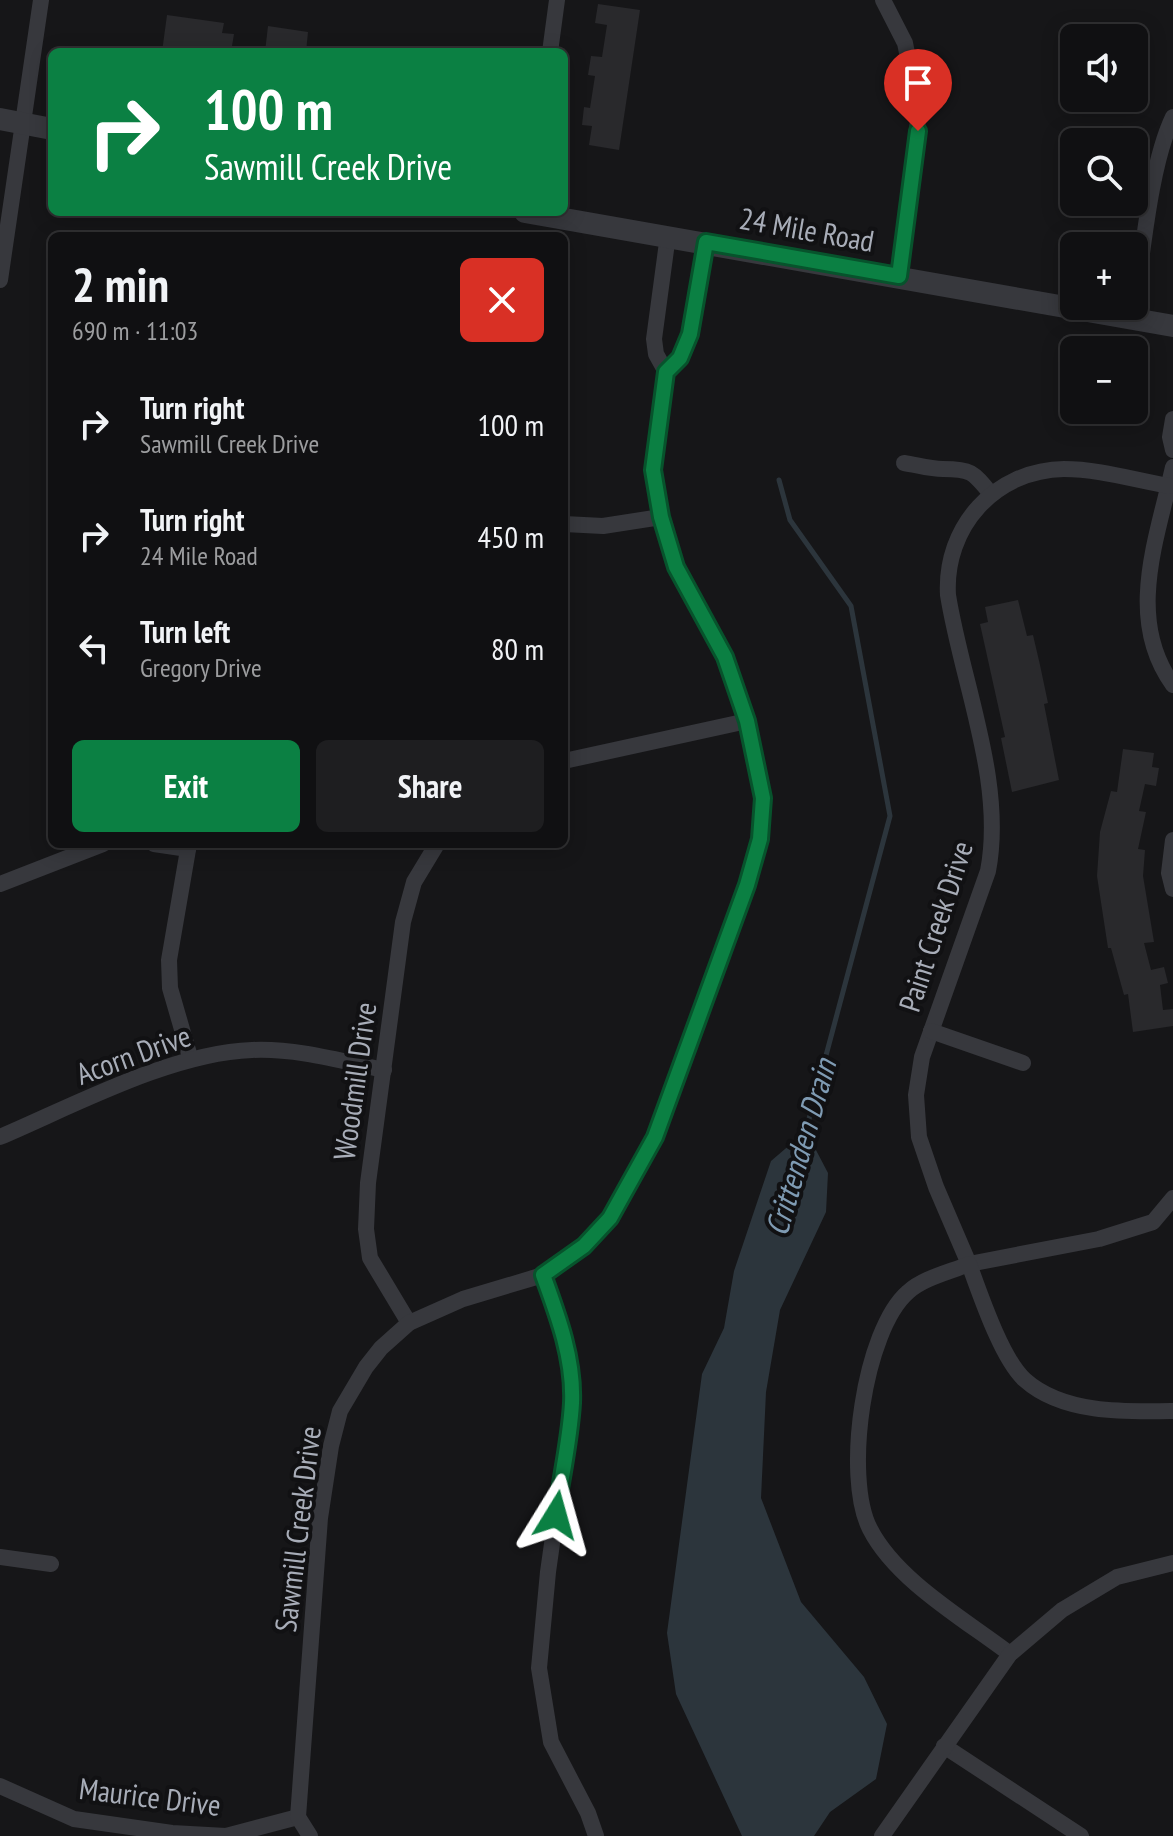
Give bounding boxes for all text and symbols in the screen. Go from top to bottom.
map controls [1060,24,1148,424]
button: sound [1060,24,1148,112]
pin [884,49,952,131]
icon: arrive [896,61,940,105]
text: 100 m [204,73,333,145]
icon: right [72,80,176,184]
button: search [1060,128,1148,216]
text: Sawmill Creek Drive [204,143,452,190]
street label: 24 Mile Road [737,198,877,260]
button: + [1060,232,1148,320]
text: 2 min [72,253,169,315]
button: close [460,258,544,342]
text: 690 m · 11:03 [72,314,198,347]
button: − [1060,336,1148,424]
text: Turn right [140,388,244,427]
icon: right [72,402,116,446]
text: 100 m [478,405,544,444]
text: Sawmill Creek Drive [140,427,319,460]
text: Turn right [140,500,244,539]
icon: right [72,514,116,558]
text: 450 m [478,517,544,556]
text: 24 Mile Road [140,539,258,572]
text: Turn left [140,612,230,651]
icon: left [72,626,116,670]
text: 80 m [491,629,544,668]
text: Gregory Drive [140,651,262,684]
button: Exit [72,740,300,832]
button: Share [316,740,544,832]
street label: Paint Creek Drive [889,836,981,1016]
street label: Woodmill Drive [324,1000,384,1162]
street label: Acorn Drive [70,1015,196,1093]
water label: Crittenden Drain [755,1052,846,1240]
street label: Sawmill Creek Drive [265,1424,329,1634]
position arrow [514,1473,598,1557]
street label: Maurice Drive [77,1768,223,1824]

